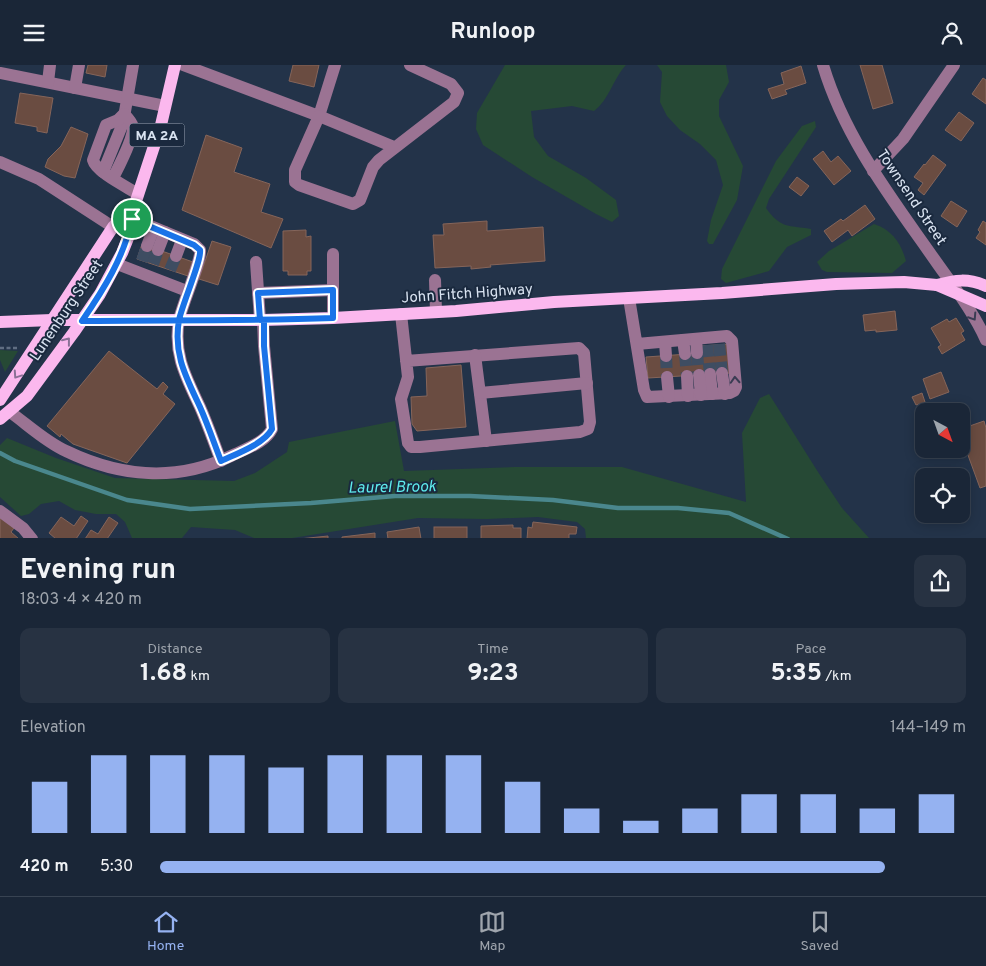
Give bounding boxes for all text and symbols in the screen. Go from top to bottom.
icon: menu [20,19,48,47]
text: Runloop [451,19,535,46]
icon: person [938,19,966,47]
road number: MA 2A [130,123,184,147]
street label: Townsend Street [872,146,950,249]
pin [111,198,153,240]
icon: arrive [118,205,146,233]
street label: Lunenburg Street [26,257,108,365]
street label: John Fitch Highway [401,280,534,309]
one-way arrow [967,311,976,320]
one-way arrow [62,338,70,347]
one-way arrow [14,369,23,379]
one-way arrow [729,375,740,383]
north arrow [915,403,970,457]
map controls [915,403,970,523]
button: locate [915,468,970,523]
water label: Laurel Brook [348,477,437,499]
text: Evening run [20,553,176,589]
button: share [914,555,966,607]
text: 18:03 · 4 × 420 m [20,590,142,610]
text: Distance [148,641,202,658]
text: Time [477,641,509,658]
text: Pace [796,641,826,658]
text: 1.68 [140,658,187,690]
text: 9:23 [467,658,519,690]
text: 5:35 [770,658,822,690]
text: km [187,668,210,685]
text: /km [822,668,852,685]
text: Elevation [20,718,86,738]
text: 144–149 m [890,718,966,738]
text: 420 m [20,857,69,877]
text: 5:30 [100,857,133,877]
tab: Home [147,908,184,955]
tab: Map [478,908,506,955]
tab: Saved [800,908,839,955]

